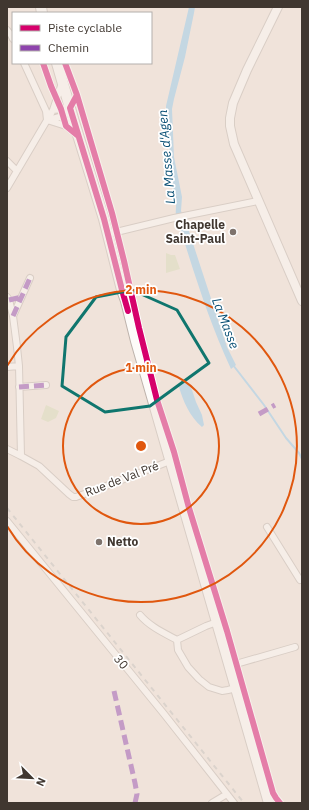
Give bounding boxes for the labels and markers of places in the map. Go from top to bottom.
place label: Chapelle Saint-Paul [165,217,225,246]
marker: Chapelle Saint-Paul [228,227,238,237]
centre of rings [134,439,148,453]
place label: Netto [107,534,139,549]
marker: Netto [94,537,104,547]

